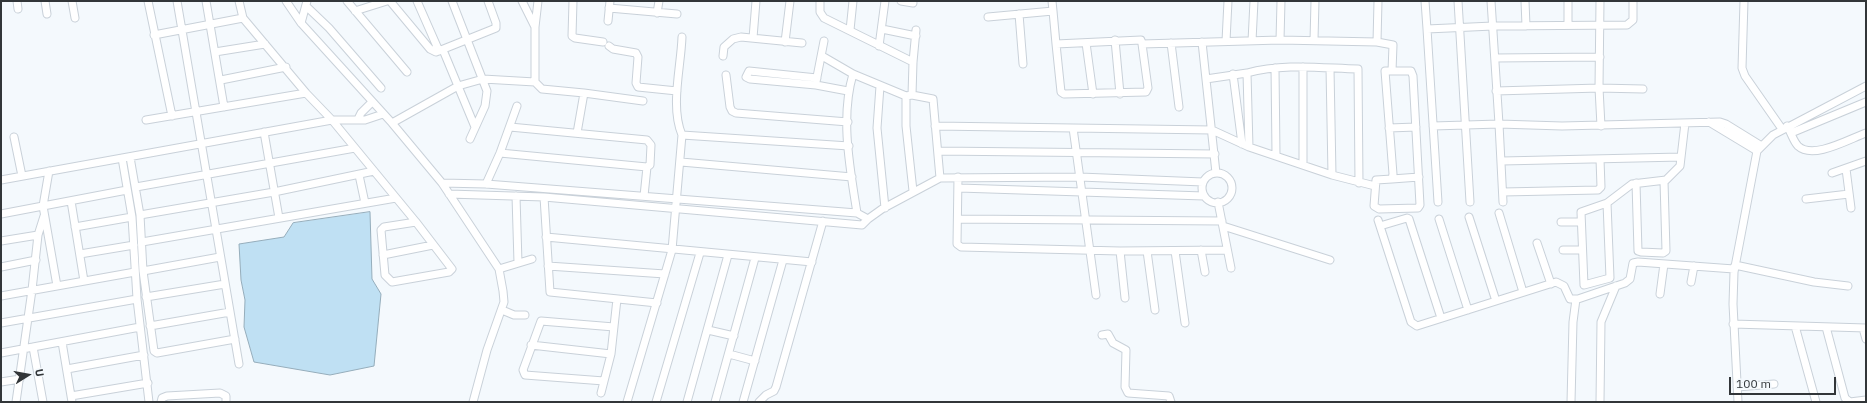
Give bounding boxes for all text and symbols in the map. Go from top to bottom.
north arrow [8,355,48,395]
text: U [32,368,47,378]
scale bar [1731,369,1838,395]
text: 100 m [1736,376,1771,391]

